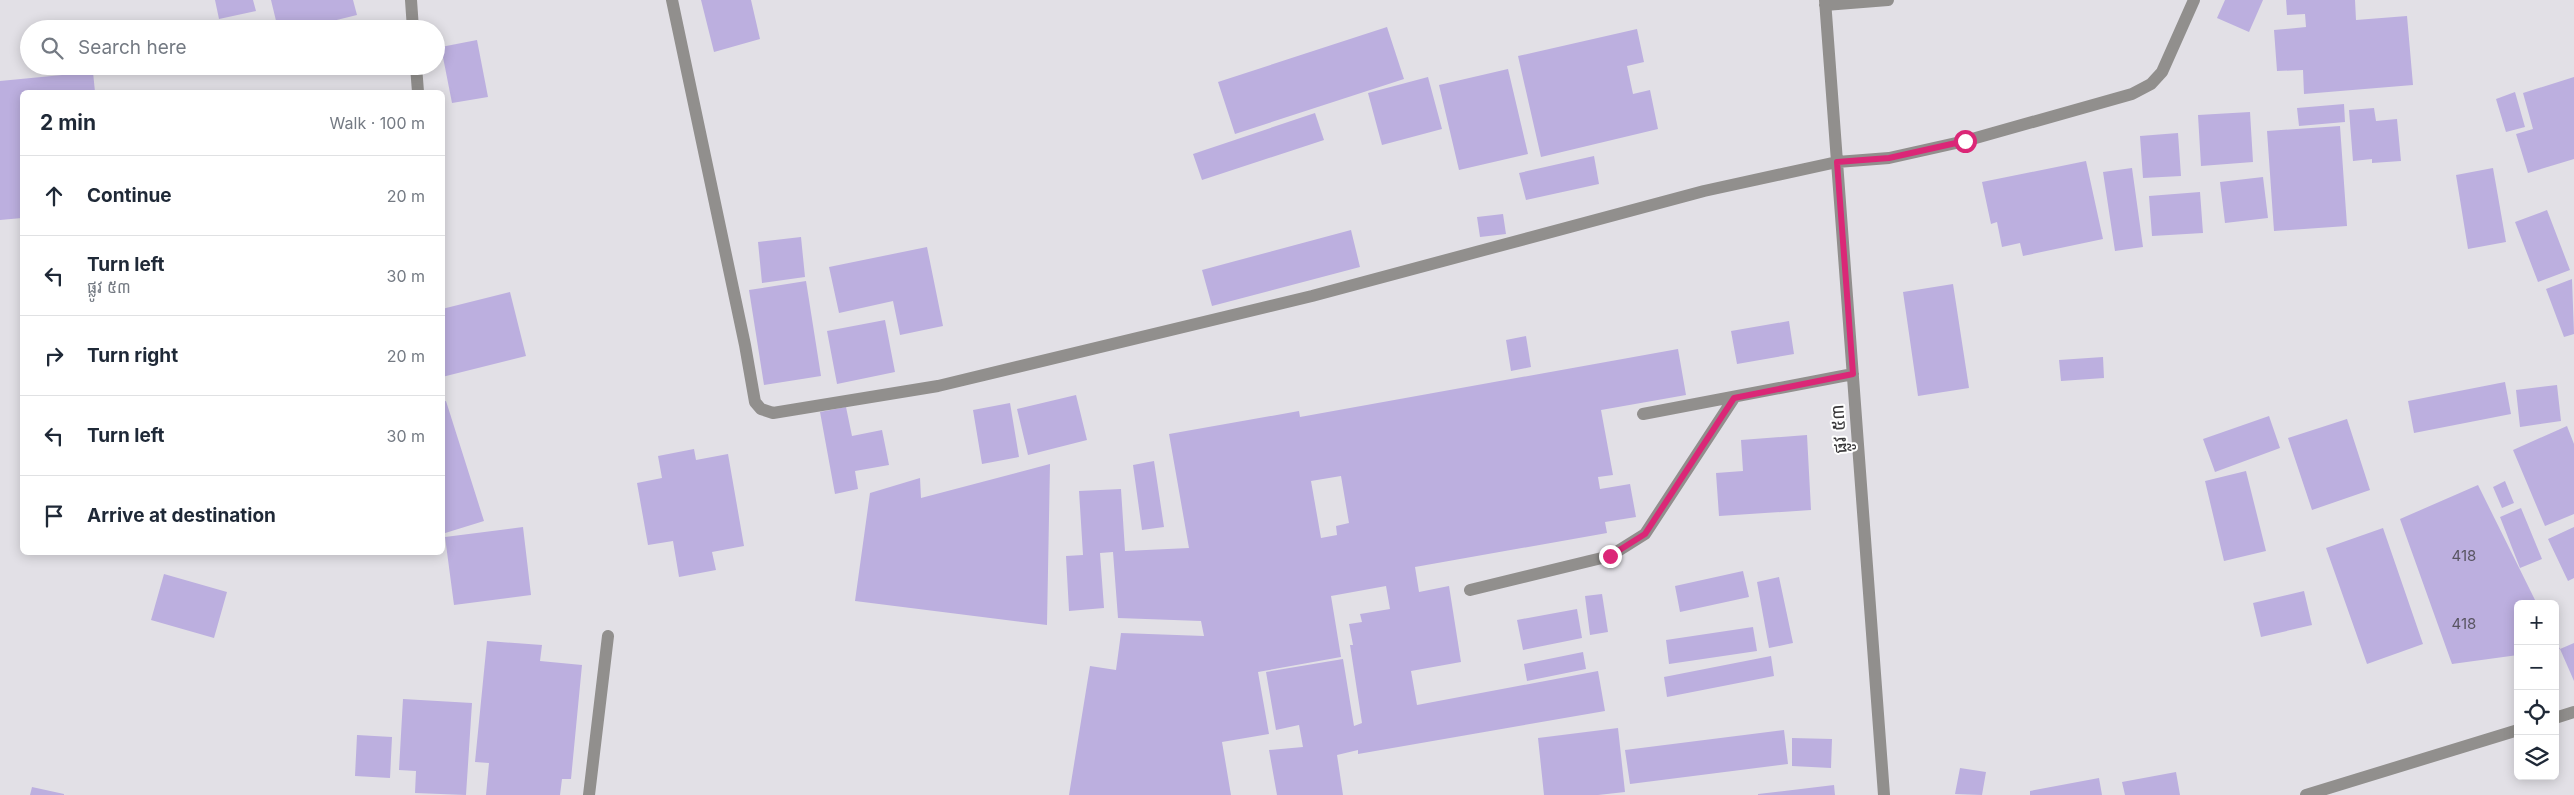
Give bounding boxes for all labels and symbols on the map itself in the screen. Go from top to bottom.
route start [1954,130,1977,153]
street label: ផ្លូវ ៥៣ [1826,403,1857,454]
route end [1599,545,1622,568]
house number: 418 [2452,546,2476,565]
house number: 418 [2452,614,2476,633]

